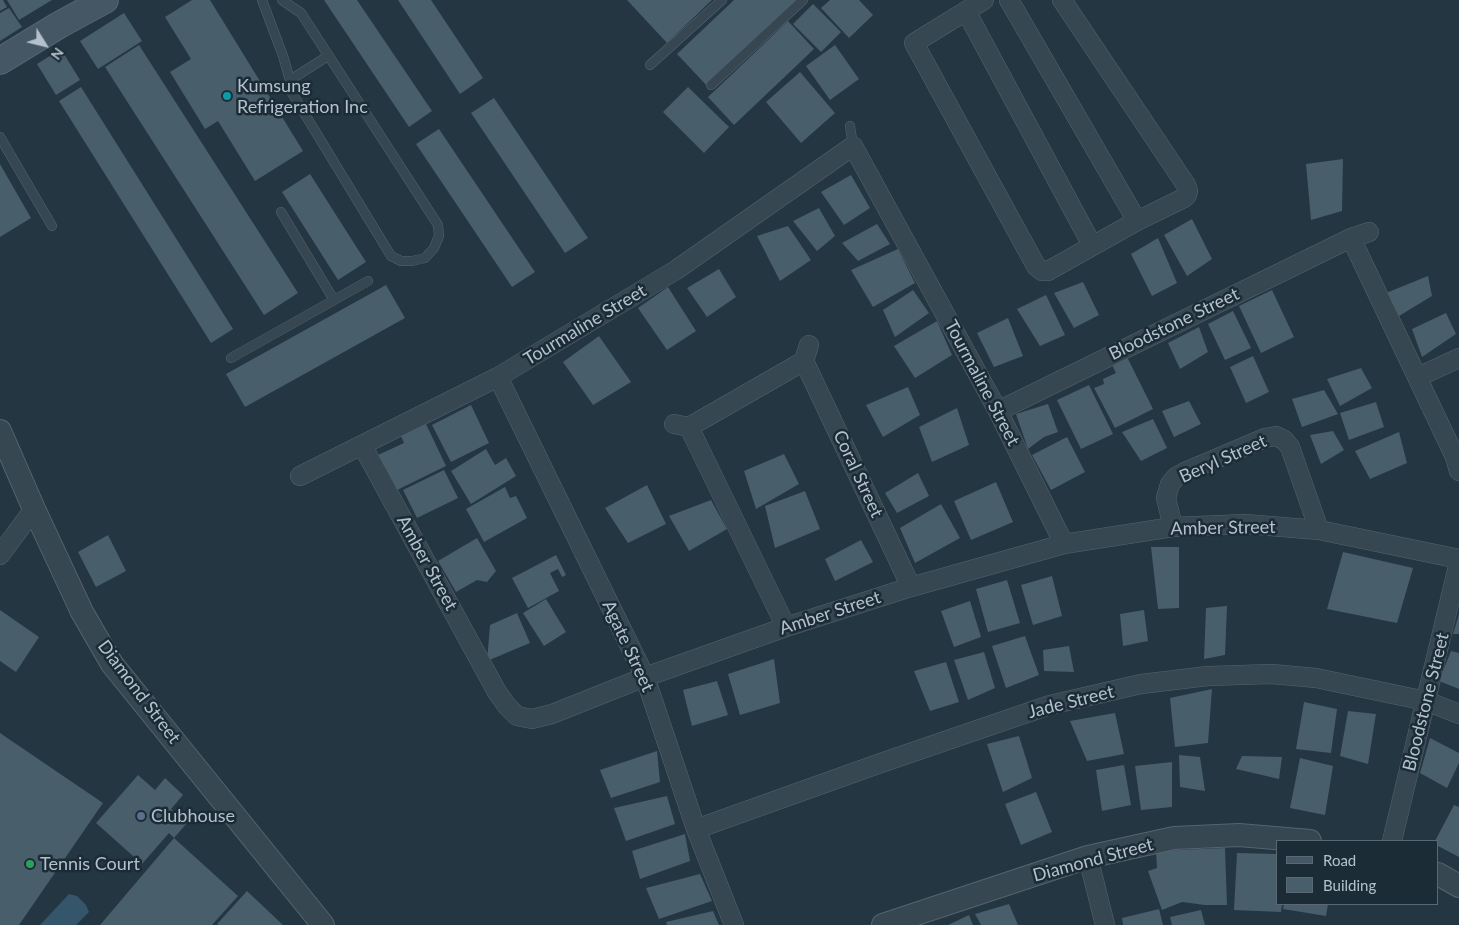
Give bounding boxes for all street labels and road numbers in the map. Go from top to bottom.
street label: Tourmaline Street [520,280,650,370]
street label: Bloodstone Street [1105,283,1243,365]
street label: Tourmaline Street [940,317,1024,449]
street label: Coral Street [828,427,888,521]
street label: Beryl Street [1176,430,1270,488]
street label: Amber Street [392,512,462,614]
street label: Amber Street [1170,516,1276,540]
street label: Amber Street [777,586,883,640]
street label: Agate Street [597,597,659,695]
street label: Bloodstone Street [1398,630,1454,774]
street label: Diamond Street [93,636,185,748]
street label: Jade Street [1026,681,1116,723]
street label: Diamond Street [1030,834,1156,886]

